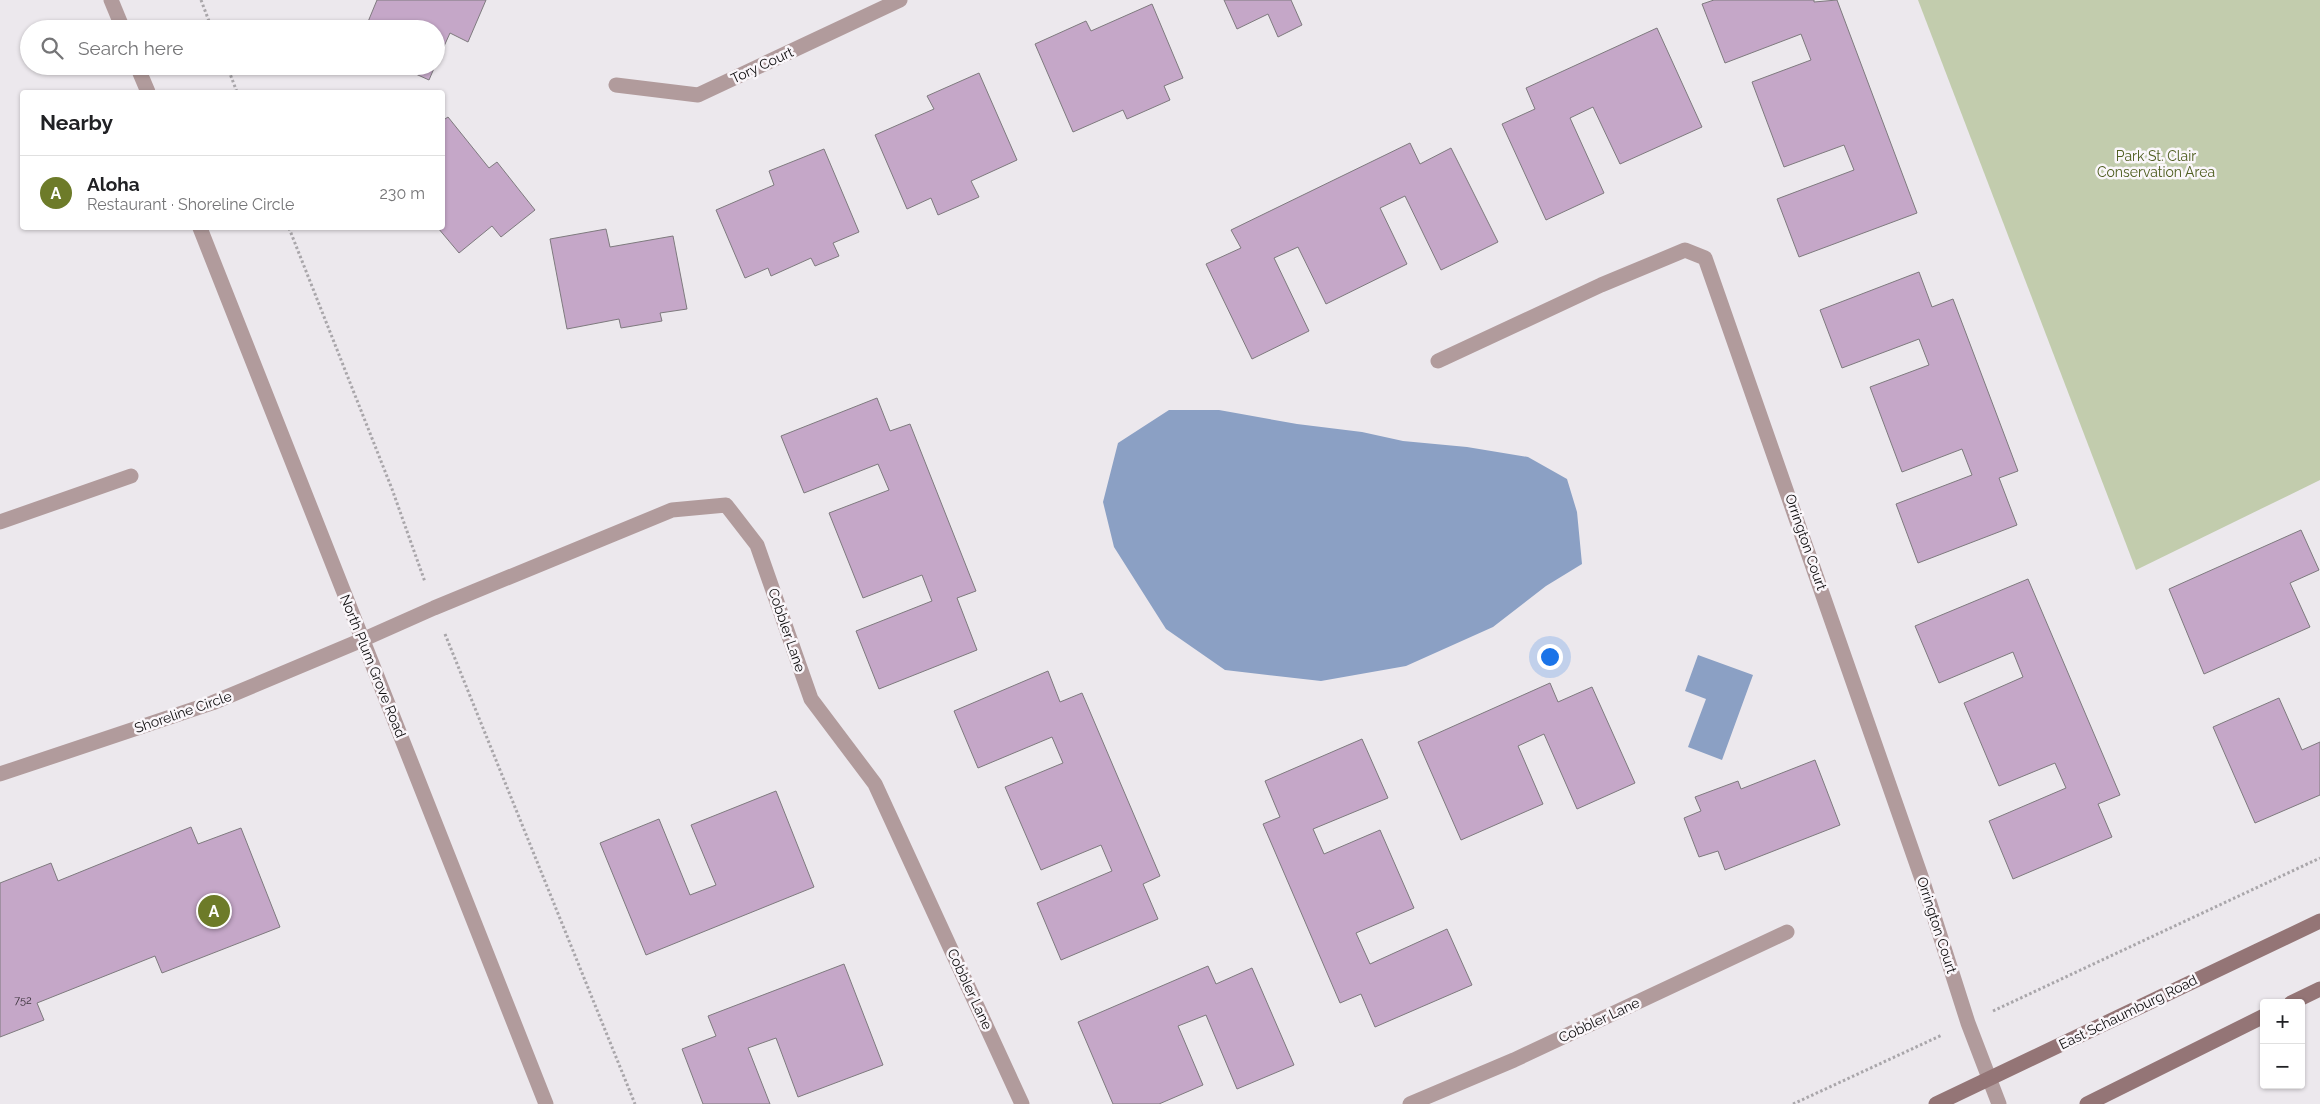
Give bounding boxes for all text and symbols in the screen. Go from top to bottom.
search box [20,20,445,75]
icon: search [38,34,66,62]
text: Search here [78,37,184,59]
street label: Tory Court [728,43,796,86]
text: Nearby [40,110,113,135]
park label: Park St. Clair Conservation Area [2097,148,2215,180]
text: Aloha [87,173,140,195]
text: A [51,184,61,203]
text: 230 m [380,184,425,203]
text: Restaurant · Shoreline Circle [87,195,294,214]
street label: Orrington Court [1782,492,1830,592]
street label: Cobbler Lane [765,586,809,674]
street label: North Plum Grove Road [337,592,409,740]
your location [1537,644,1563,670]
street label: Shoreline Circle [132,688,234,736]
street label: Orrington Court [1914,875,1960,976]
pin: A [198,892,230,930]
street label: Cobbler Lane [944,946,996,1032]
street label: East Schaumburg Road [2056,972,2200,1052]
house number: 752 [14,994,32,1007]
street label: Cobbler Lane [1556,994,1642,1046]
map controls [2260,999,2305,1089]
button: + [2260,999,2305,1044]
button: − [2260,1044,2305,1089]

